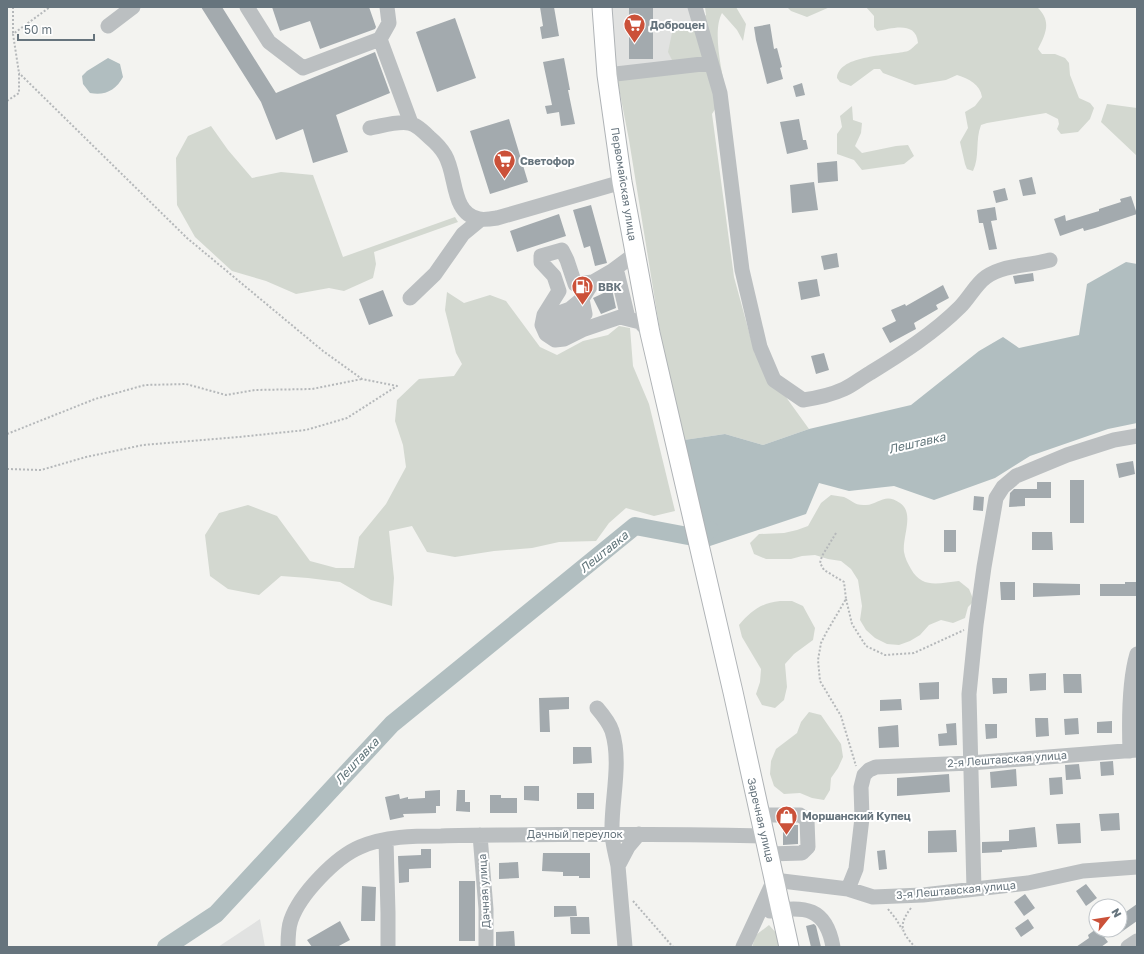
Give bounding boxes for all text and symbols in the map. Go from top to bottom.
supermarket icon: Доброцен [622,12,648,45]
scale bar [18,16,94,42]
place label: Доброцен [650,18,705,31]
text: 50 m [24,22,52,37]
street label: Первомайская улица [609,126,640,242]
supermarket icon: Светофор [491,148,517,181]
place label: Светофор [520,154,575,167]
fuel station icon: ВВК [570,274,596,307]
place label: ВВК [598,280,622,293]
water label: Лештавка [887,428,948,456]
water label: Лештавка [576,527,632,576]
water label: Лештавка [331,733,383,787]
street label: 2-я Лештавская улица [947,748,1067,769]
street label: Заречная улица [745,776,778,864]
shop icon: Моршанский Купец [773,803,799,836]
place label: Моршанский Купец [802,809,911,822]
street label: Дачный переулок [527,827,624,840]
street label: Дачная улица [475,853,492,929]
street label: 3-я Лештавская улица [896,878,1016,901]
north arrow [1088,898,1128,938]
text: N [1109,906,1125,920]

